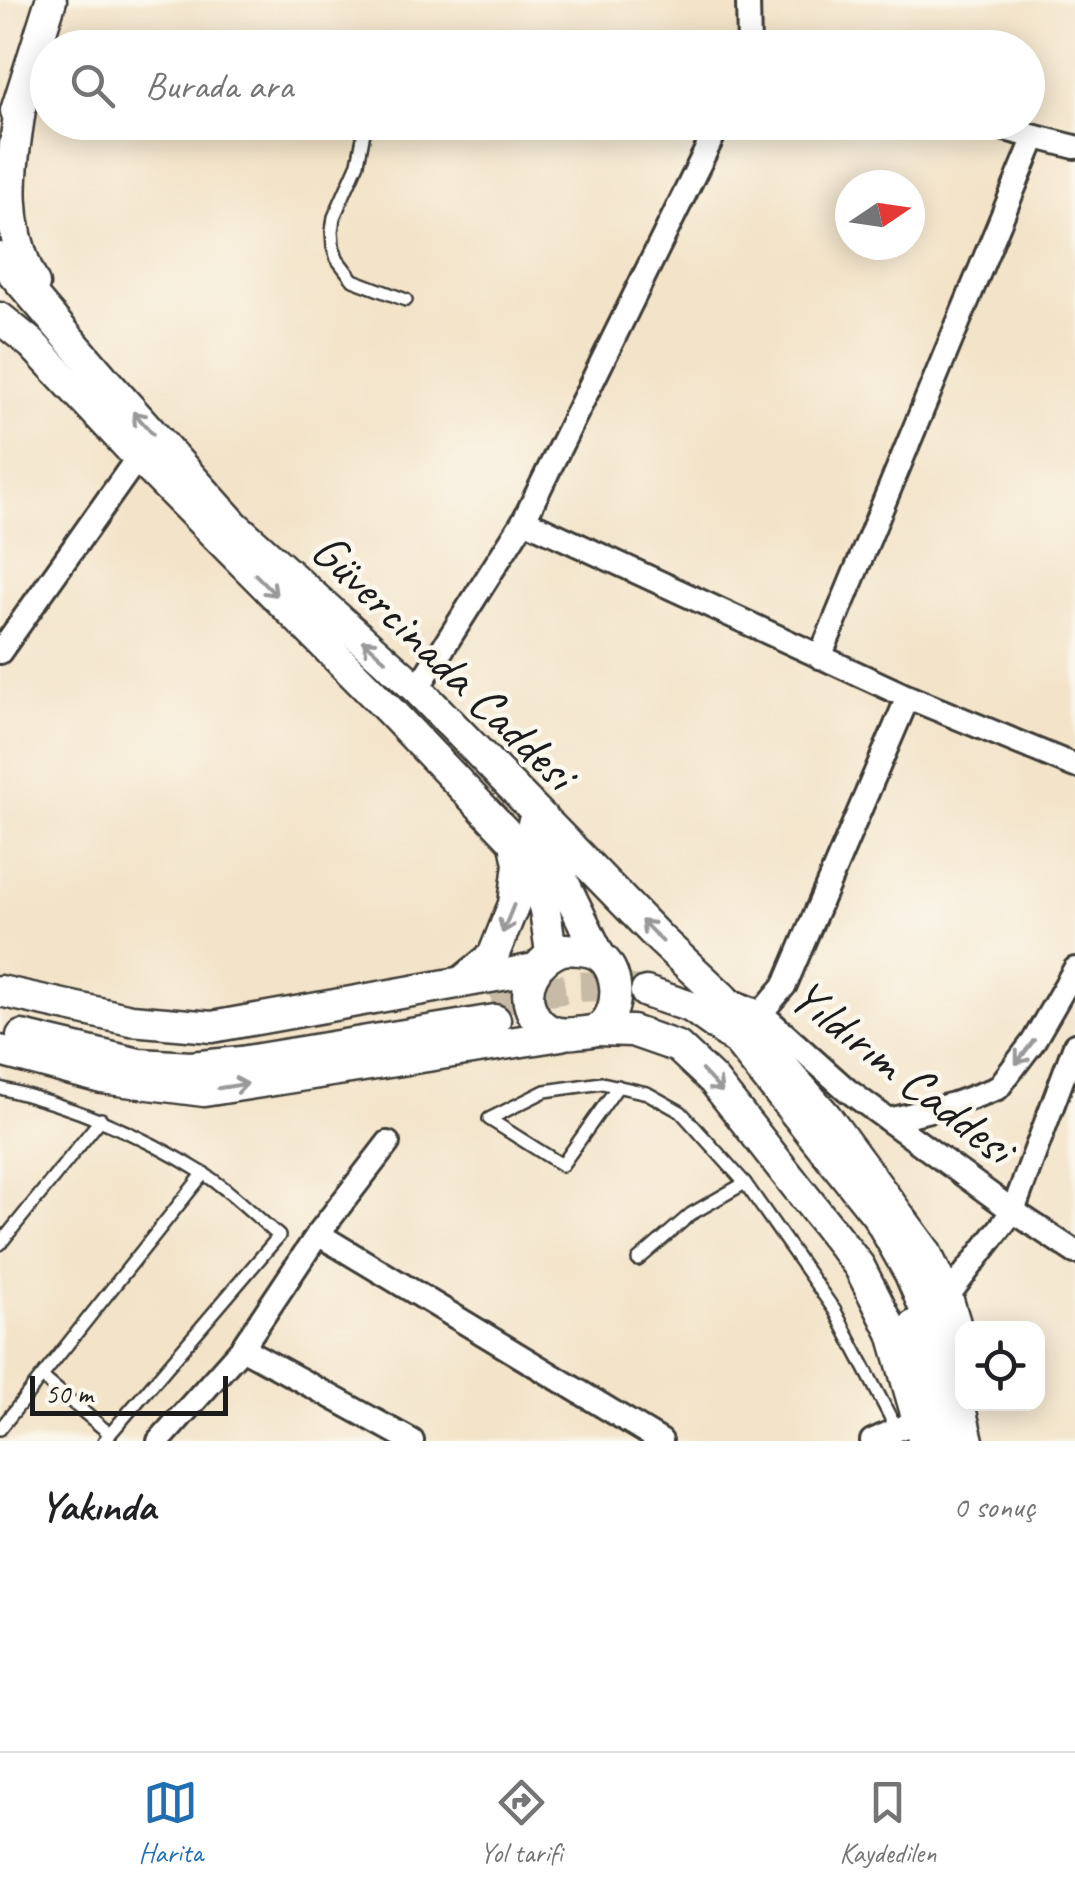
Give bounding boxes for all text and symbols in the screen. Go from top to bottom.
search box [30,30,1045,140]
icon: search [65,58,120,113]
text: Burada ara [145,62,293,109]
north arrow [835,170,925,260]
one-way arrow [131,411,154,436]
street label: Güvercinada Caddesi [298,519,594,807]
one-way arrow [253,573,277,597]
one-way arrow [362,639,387,662]
one-way arrow [498,903,516,934]
one-way arrow [641,919,665,943]
street label: Yıldırım Caddesi [778,964,1031,1182]
one-way arrow [1014,1038,1035,1065]
one-way arrow [700,1067,724,1093]
one-way arrow [216,1077,248,1095]
map controls [955,1321,1045,1411]
button: locate [955,1321,1045,1411]
scale bar [30,1371,228,1416]
text: 50 m [45,1376,93,1411]
text: Yakında [40,1480,155,1533]
text: 0 sonuç [953,1486,1035,1527]
tab: Harita [139,1775,203,1870]
tab: Yol tarifi [480,1775,562,1870]
tab: Kaydedilen [840,1775,936,1870]

